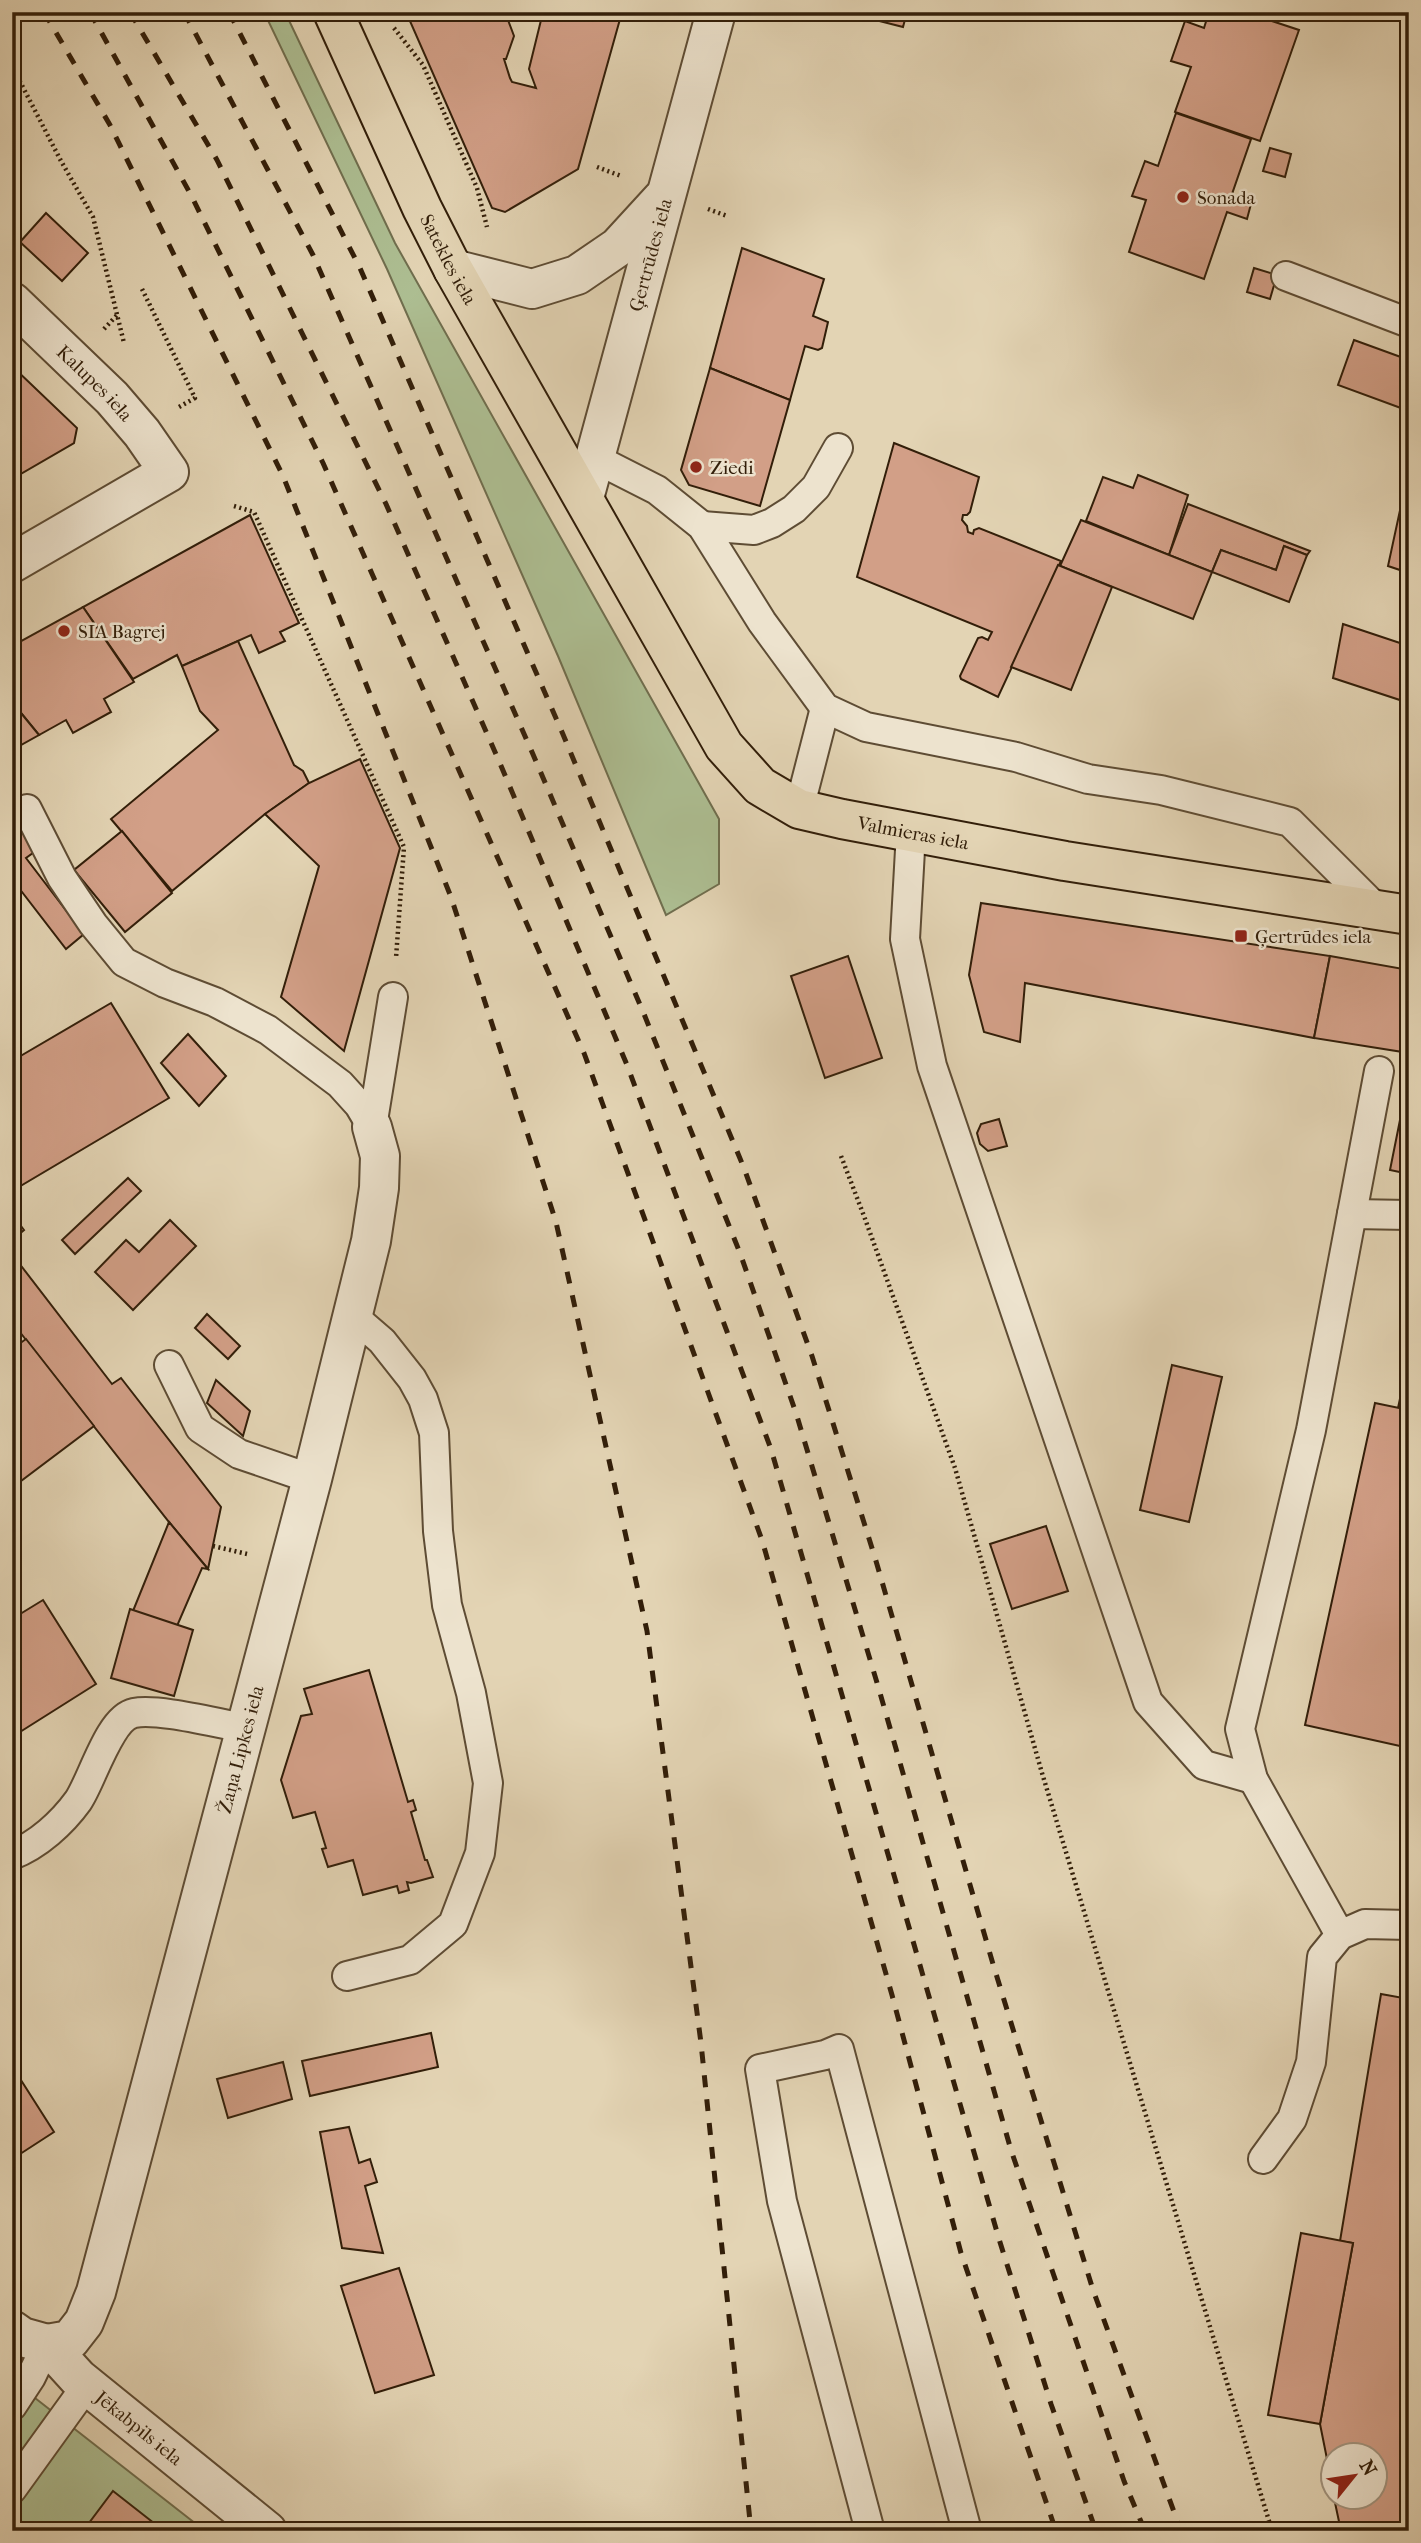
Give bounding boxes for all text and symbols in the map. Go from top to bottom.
place label: Sonada [1197,187,1255,209]
marker: Sonada [1175,189,1191,205]
street label: Ģertrūdes iela [625,196,677,314]
street label: Satekles iela [415,211,481,309]
street label: Kalupes iela [52,341,137,426]
place label: Ziedi [710,457,754,479]
marker: Ziedi [688,459,704,475]
place label: SIA Bagrej [78,621,165,643]
marker: SIA Bagrej [56,623,72,639]
street label: Valmieras iela [855,812,971,855]
place label: Ģertrūdes iela [1255,926,1372,948]
marker: Ģertrūdes iela [1233,928,1249,944]
street label: Žaņa Lipkes iela [213,1683,269,1816]
street label: Jēkabpils iela [89,2385,187,2470]
north arrow [1320,2442,1390,2512]
text: N [1355,2456,1381,2480]

